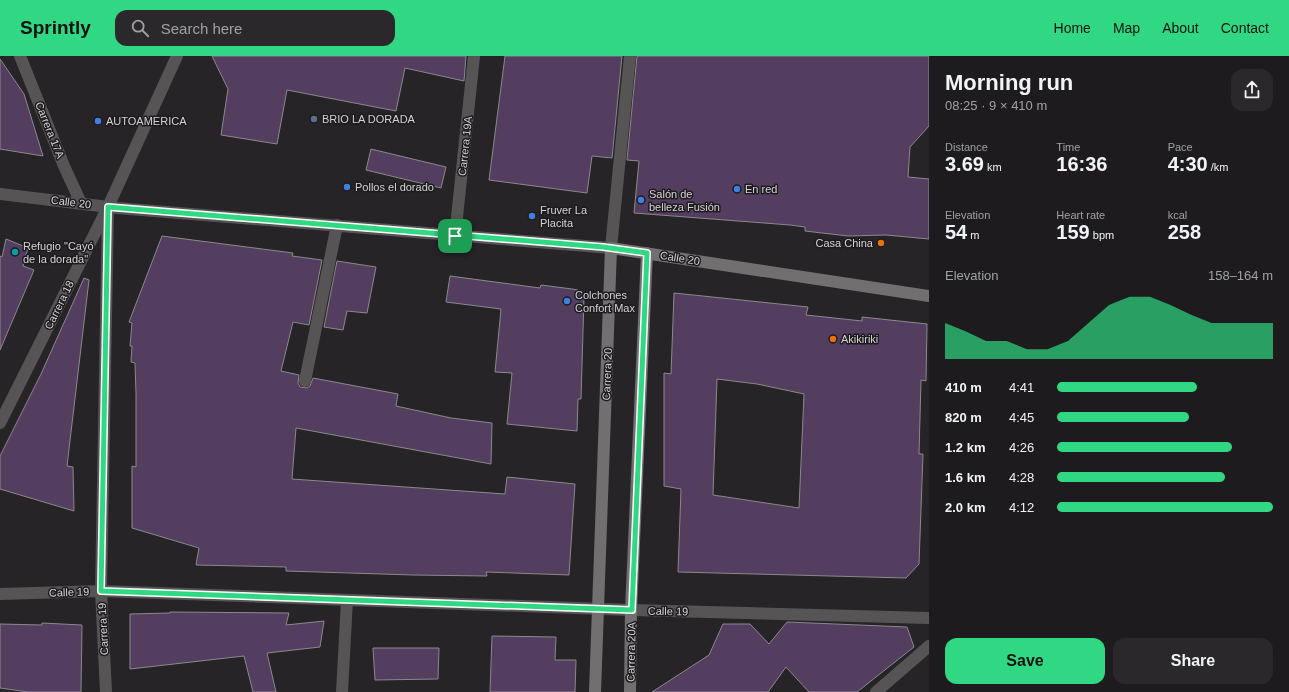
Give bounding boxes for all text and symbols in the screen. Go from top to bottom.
search box [115,10,395,46]
text: Sprintly [20,17,91,38]
icon: search [129,17,151,39]
text: Search here [161,20,242,37]
text: Home [1054,20,1091,36]
text: Map [1113,20,1140,36]
text: About [1162,20,1199,36]
text: Contact [1221,20,1269,36]
button: share [1231,69,1273,111]
text: Morning run [945,70,1073,95]
text: 08:25 · 9 × 410 m [945,98,1047,113]
street label: Carrera 17A [33,100,67,161]
place label: BRIO LA DORADA [322,113,416,125]
marker: BRIO LA DORADA [309,114,319,124]
place label: AUTOAMERICA [106,115,187,127]
street label: Carrera 19A [456,115,474,176]
marker: AUTOAMERICA [93,116,103,126]
text: Distance [945,141,988,153]
text: Time [1056,141,1080,153]
text: Pace [1168,141,1193,153]
text: 3.69 [945,153,984,175]
text: 16:36 [1056,153,1107,175]
text: 4:30 [1168,153,1208,175]
text: km [984,161,1002,173]
text: /km [1208,161,1228,173]
place label: Pollos el dorado [355,181,434,193]
marker: Pollos el dorado [342,182,352,192]
place label: En red [745,183,777,195]
marker: En red [732,184,742,194]
place label: Salón de belleza Fusión [649,188,720,213]
street label: Calle 20 [50,194,92,210]
marker: Salón de belleza Fusión [636,195,646,205]
place label: Fruver La Placita [540,204,588,229]
text: Elevation [945,209,990,221]
text: Heart rate [1056,209,1105,221]
text: kcal [1168,209,1187,221]
marker: Fruver La Placita [527,211,537,221]
pin [438,219,472,253]
text: 54 [945,221,967,243]
text: 159 [1056,221,1090,243]
text: 258 [1168,221,1201,243]
icon: arrive [444,225,466,247]
text: m [967,229,979,241]
text: bpm [1090,229,1114,241]
place label: Casa China [816,237,874,249]
marker: Casa China [876,238,886,248]
place label: Refugio "Cayó de la dorada" [23,240,94,265]
marker: Refugio "Cayó de la dorada" [10,247,20,257]
street label: Calle 20 [659,249,701,267]
text: Elevation [945,268,998,283]
text: 158–164 m [1208,268,1273,283]
street label: Carrera 18 [42,279,76,331]
place label: Colchones Confort Max [575,289,635,314]
marker: Colchones Confort Max [562,296,572,306]
place label: Akikiriki [841,333,878,345]
marker: Akikiriki [828,334,838,344]
street label: Carrera 20 [600,348,614,400]
text: 410 m [945,380,982,395]
text: 4:41 [1009,380,1034,395]
text: 820 m [945,410,982,425]
text: 4:45 [1009,410,1034,425]
text: 1.2 km [945,440,985,455]
text: 4:26 [1009,440,1034,455]
text: 1.6 km [945,470,985,485]
text: 4:28 [1009,470,1034,485]
text: 2.0 km [945,500,985,515]
text: 4:12 [1009,500,1034,515]
street label: Calle 19 [49,585,89,599]
street label: Carrera 19 [96,602,110,656]
street label: Calle 19 [648,605,688,617]
street label: Carrera 20A [624,621,638,682]
button: Save [945,638,1105,684]
button: Share [1113,638,1273,684]

